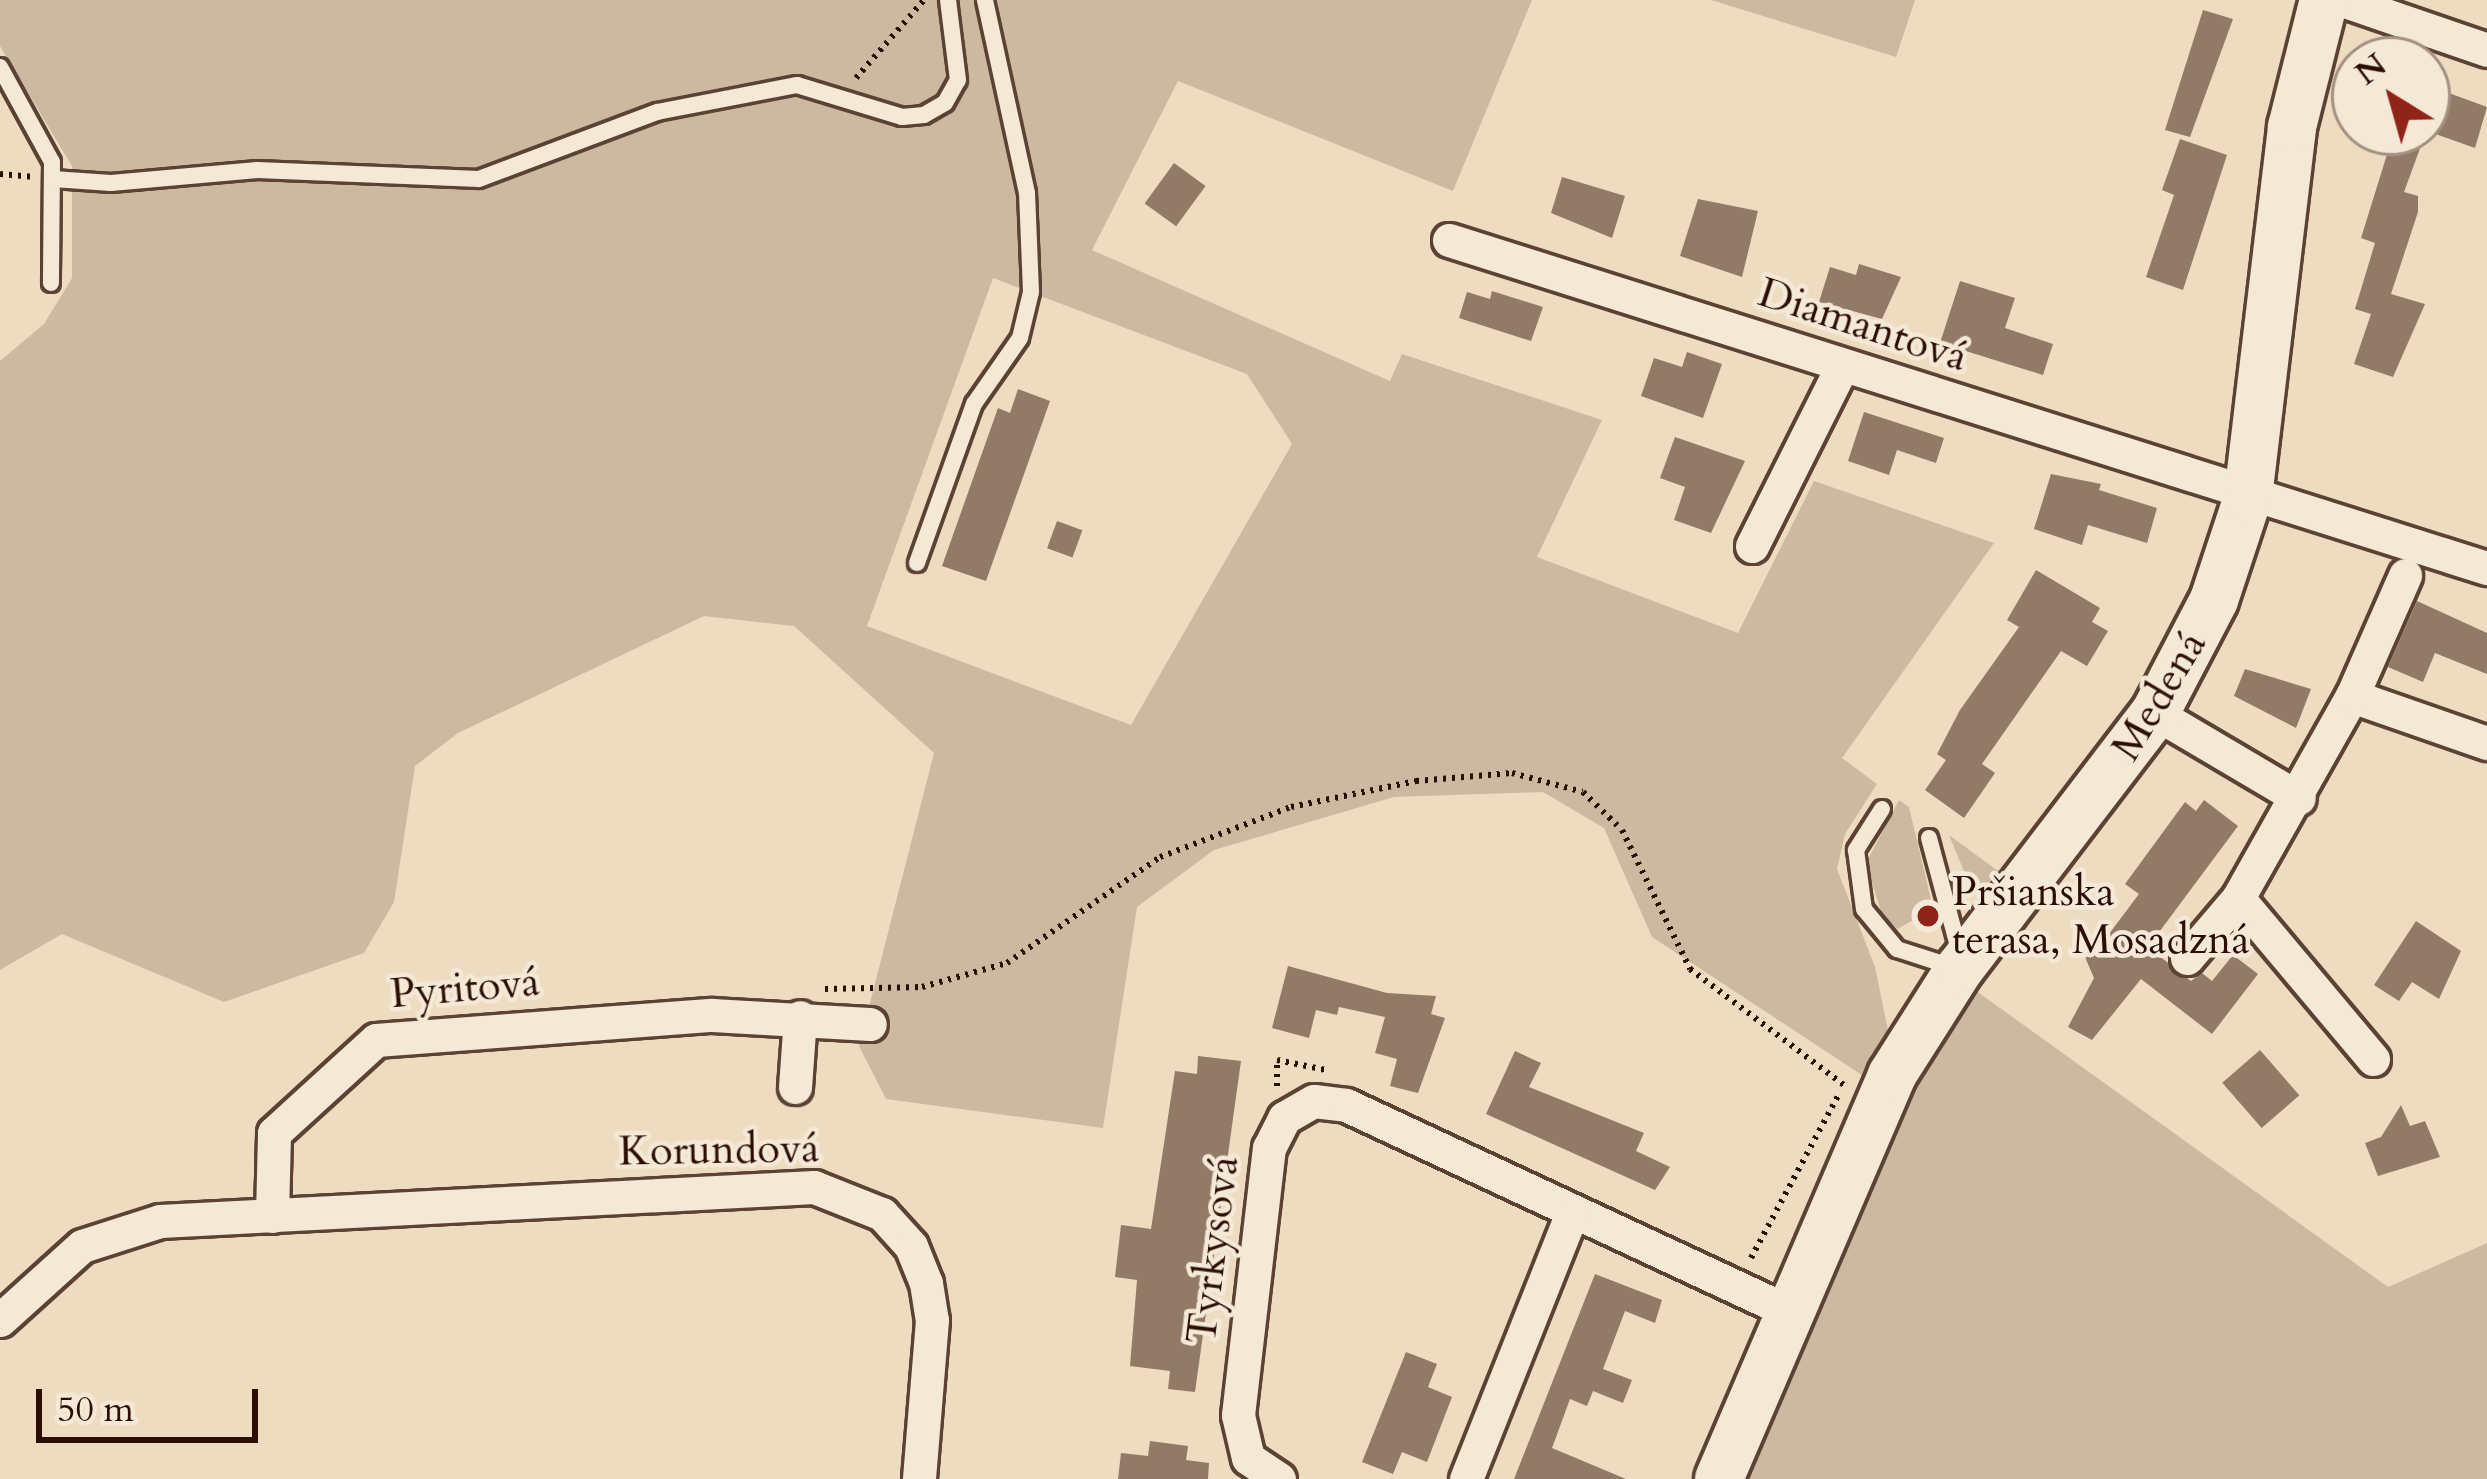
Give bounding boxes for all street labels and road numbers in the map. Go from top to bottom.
street label: Diamantová [1752,268,1974,382]
street label: Medená [2101,622,2217,770]
street label: Pyritová [388,956,542,1020]
street label: Korundová [618,1123,820,1177]
street label: Tyrkysová [1176,1153,1250,1347]

